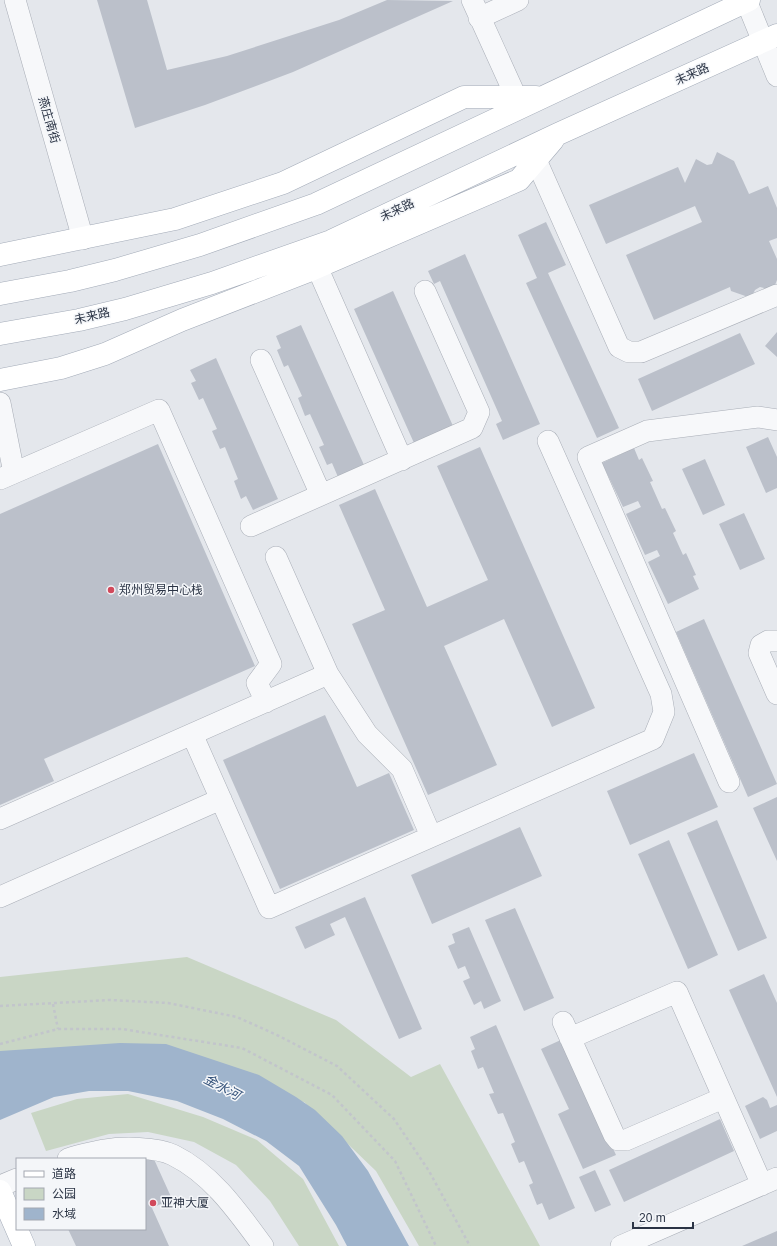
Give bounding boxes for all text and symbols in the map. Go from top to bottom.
street label: 未来路 [673,60,711,88]
street label: 燕庄南街 [36,95,62,145]
street label: 未来路 [378,196,416,224]
street label: 未来路 [73,305,111,327]
place label: 郑州贸易中心栈 [119,583,203,597]
marker: 郑州贸易中心栈 [106,585,116,595]
water label: 金水河 [201,1071,245,1104]
legend [16,1158,146,1230]
text: 道路 [52,1167,76,1181]
text: 公园 [52,1187,76,1201]
place label: 亚神大厦 [161,1196,209,1210]
marker: 亚神大厦 [148,1198,158,1208]
scale bar [633,1204,693,1230]
text: 水域 [52,1207,76,1221]
text: 20 m [639,1211,666,1225]

